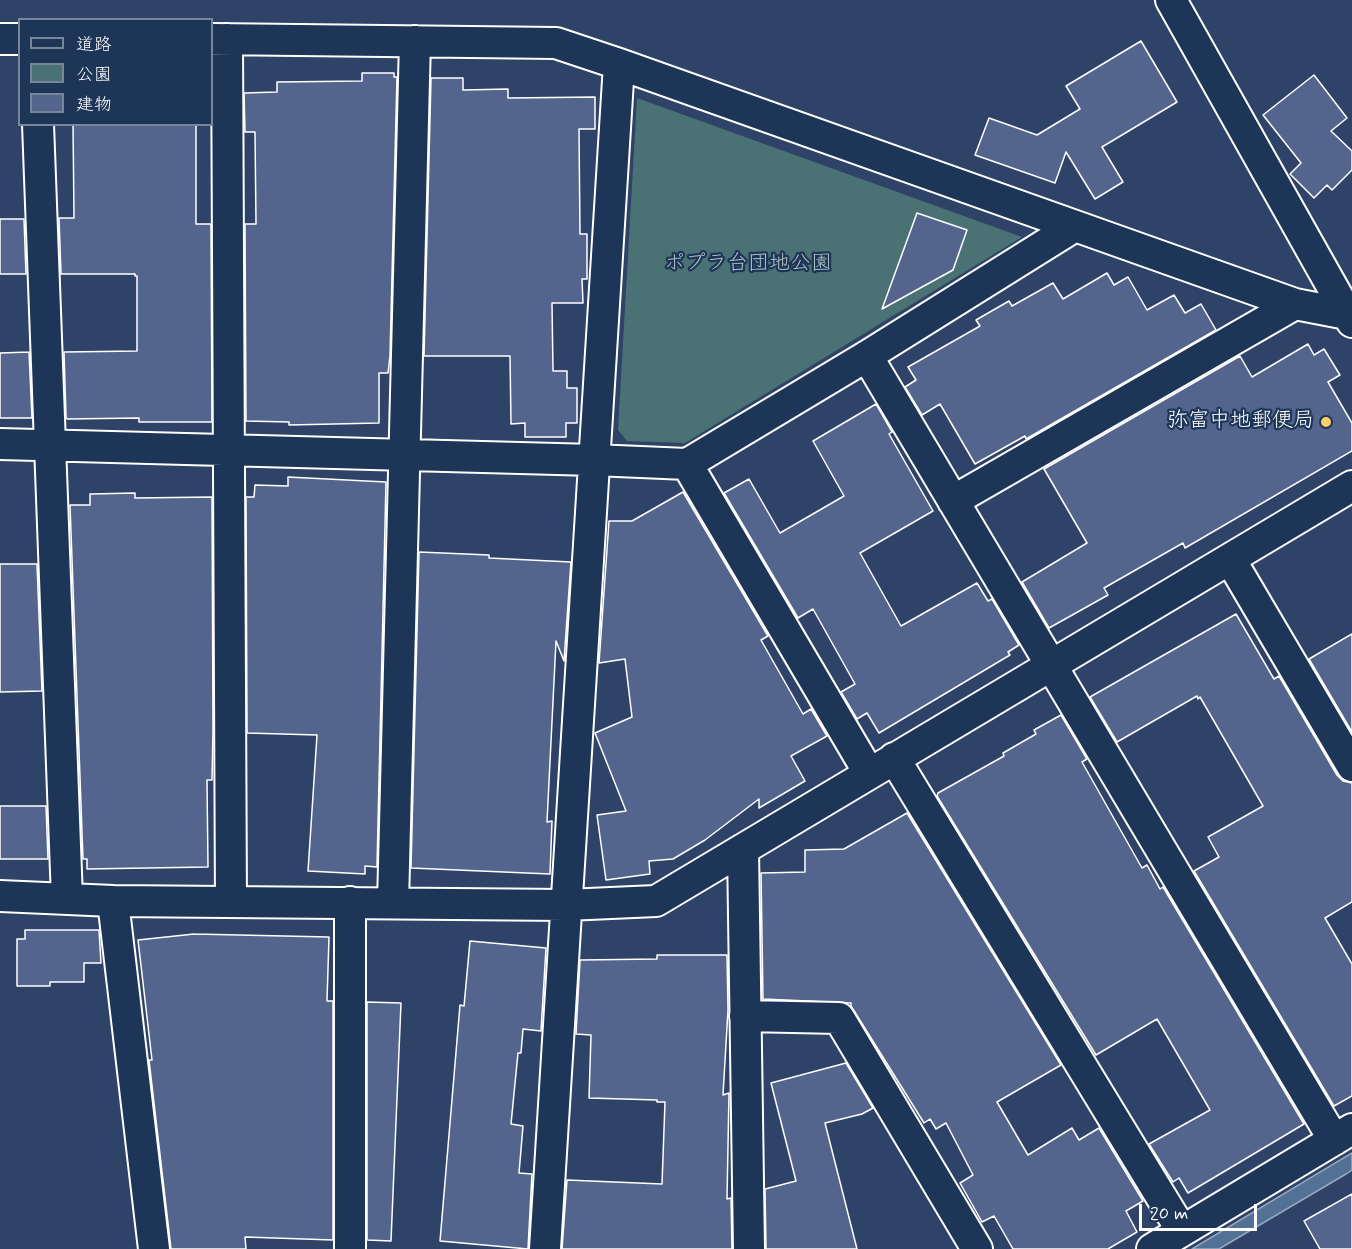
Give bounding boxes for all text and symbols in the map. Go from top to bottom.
legend [18,18,213,126]
text: 道路 [76,33,112,57]
text: 公園 [76,63,112,87]
text: 建物 [76,93,112,117]
park label: ポプラ台団地公園 [664,252,832,278]
place label: 弥富中地郵便局 [1167,409,1314,435]
marker: 弥富中地郵便局 [1319,415,1333,429]
scale bar [1142,1192,1260,1230]
text: 20 m [1150,1202,1188,1226]

